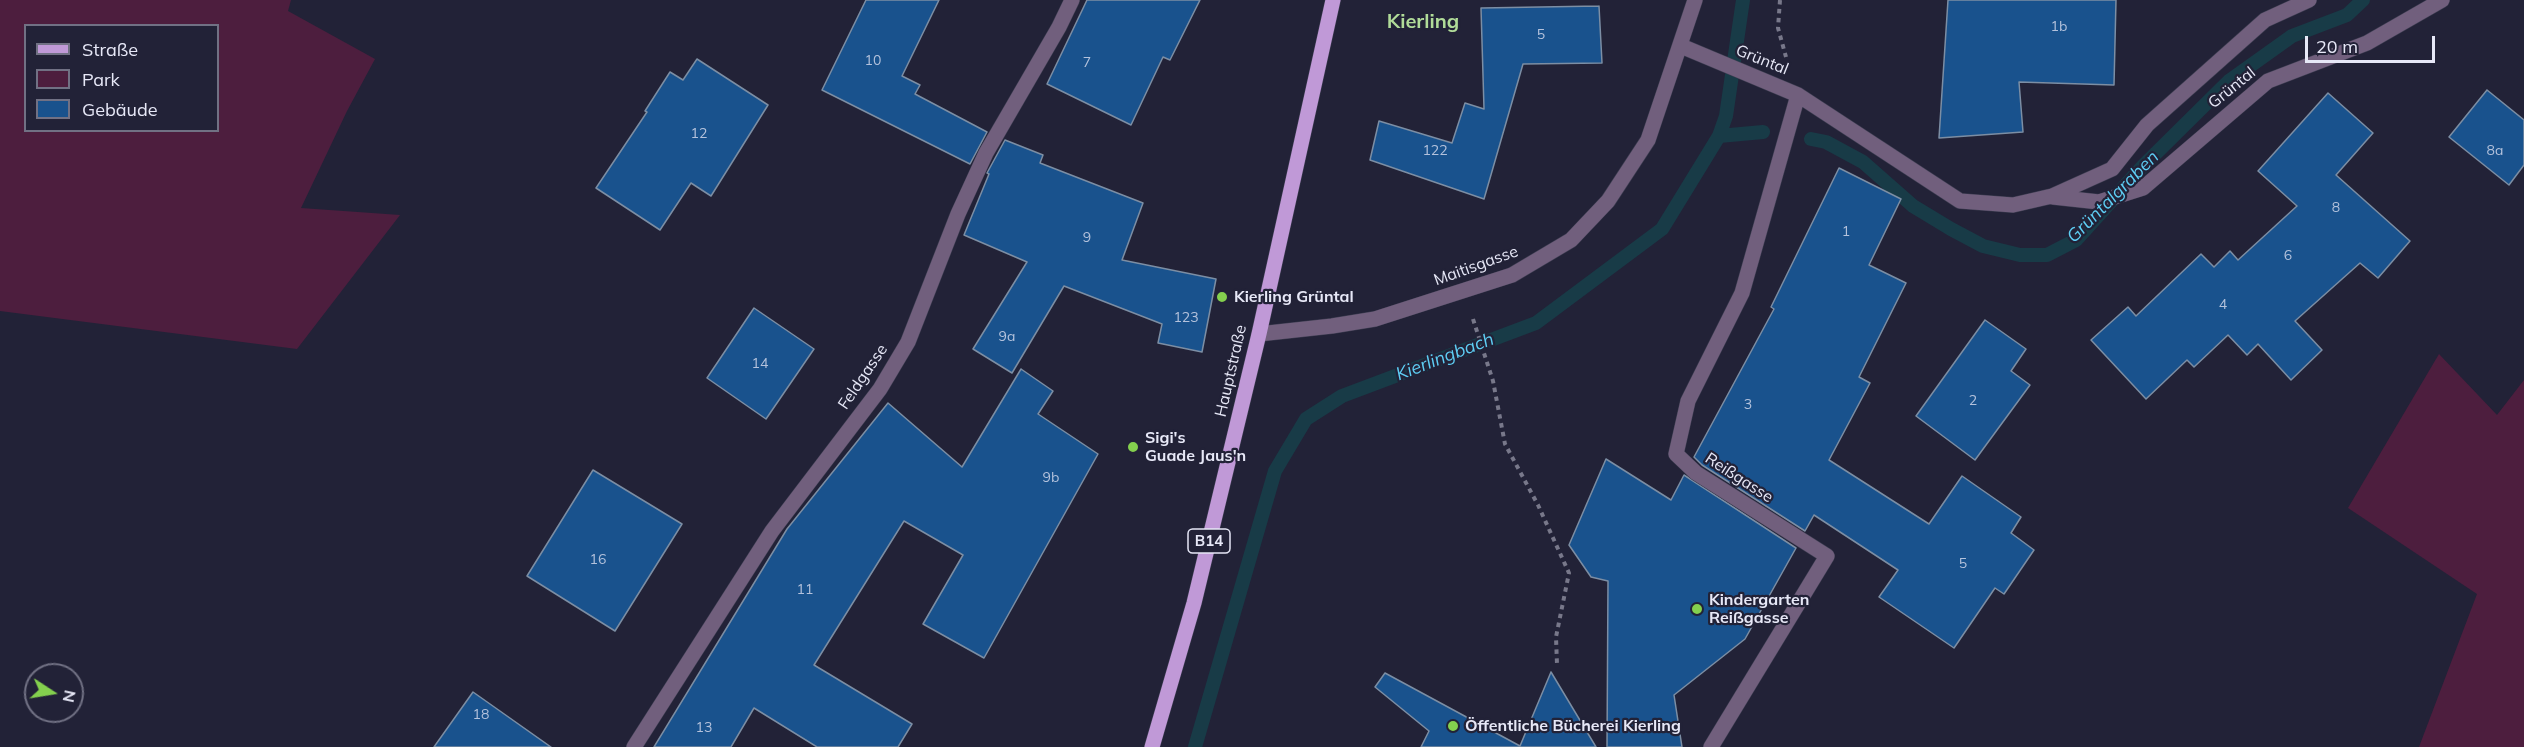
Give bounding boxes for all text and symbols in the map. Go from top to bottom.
district label: Kierling [1387,10,1459,34]
house number: 1b [2051,19,2067,35]
legend [24,24,219,132]
scale bar [2308,24,2438,62]
house number: 5 [1537,27,1545,43]
text: 20 m [2316,35,2358,58]
text: Straße [82,38,138,61]
street label: Grüntal [1733,41,1791,79]
house number: 10 [865,53,881,69]
house number: 7 [1083,55,1091,71]
street label: Grüntal [2205,63,2259,113]
text: Park [82,68,120,91]
text: Gebäude [82,98,158,121]
house number: 12 [691,126,707,142]
house number: 122 [1422,143,1448,159]
house number: 8a [2487,143,2503,159]
water label: Grüntalgraben [2062,146,2164,248]
house number: 8 [2332,200,2340,216]
house number: 1 [1842,224,1850,240]
house number: 9 [1083,230,1091,246]
street label: Maitisgasse [1431,242,1521,290]
house number: 6 [2284,248,2292,264]
place label: Kierling Grüntal [1234,287,1354,307]
marker: Kierling Grüntal [1215,290,1229,304]
house number: 4 [2219,297,2227,313]
house number: 123 [1173,310,1199,326]
street label: Hauptstraße [1211,323,1251,419]
water label: Kierlingbach [1393,328,1497,386]
house number: 9a [999,329,1015,345]
street label: Feldgasse [834,341,892,413]
house number: 14 [752,356,768,372]
house number: 2 [1969,393,1977,409]
house number: 3 [1744,397,1752,413]
place label: Sigi's Guade Jaus'n [1145,428,1246,466]
marker: Sigi's Guade Jaus'n [1126,440,1140,454]
street label: Reißgasse [1701,449,1777,507]
house number: 9b [1043,470,1059,486]
road number: B14 [1188,529,1230,553]
house number: 16 [590,552,606,568]
house number: 5 [1959,556,1967,572]
house number: 11 [797,582,813,598]
place label: Kindergarten Reißgasse [1709,590,1809,628]
marker: Kindergarten Reißgasse [1690,602,1704,616]
north arrow [24,663,84,723]
text: N [59,688,81,704]
house number: 18 [473,707,489,723]
place label: Öffentliche Bücherei Kierling [1465,716,1681,736]
marker: Öffentliche Bücherei Kierling [1446,719,1460,733]
house number: 13 [696,720,712,736]

